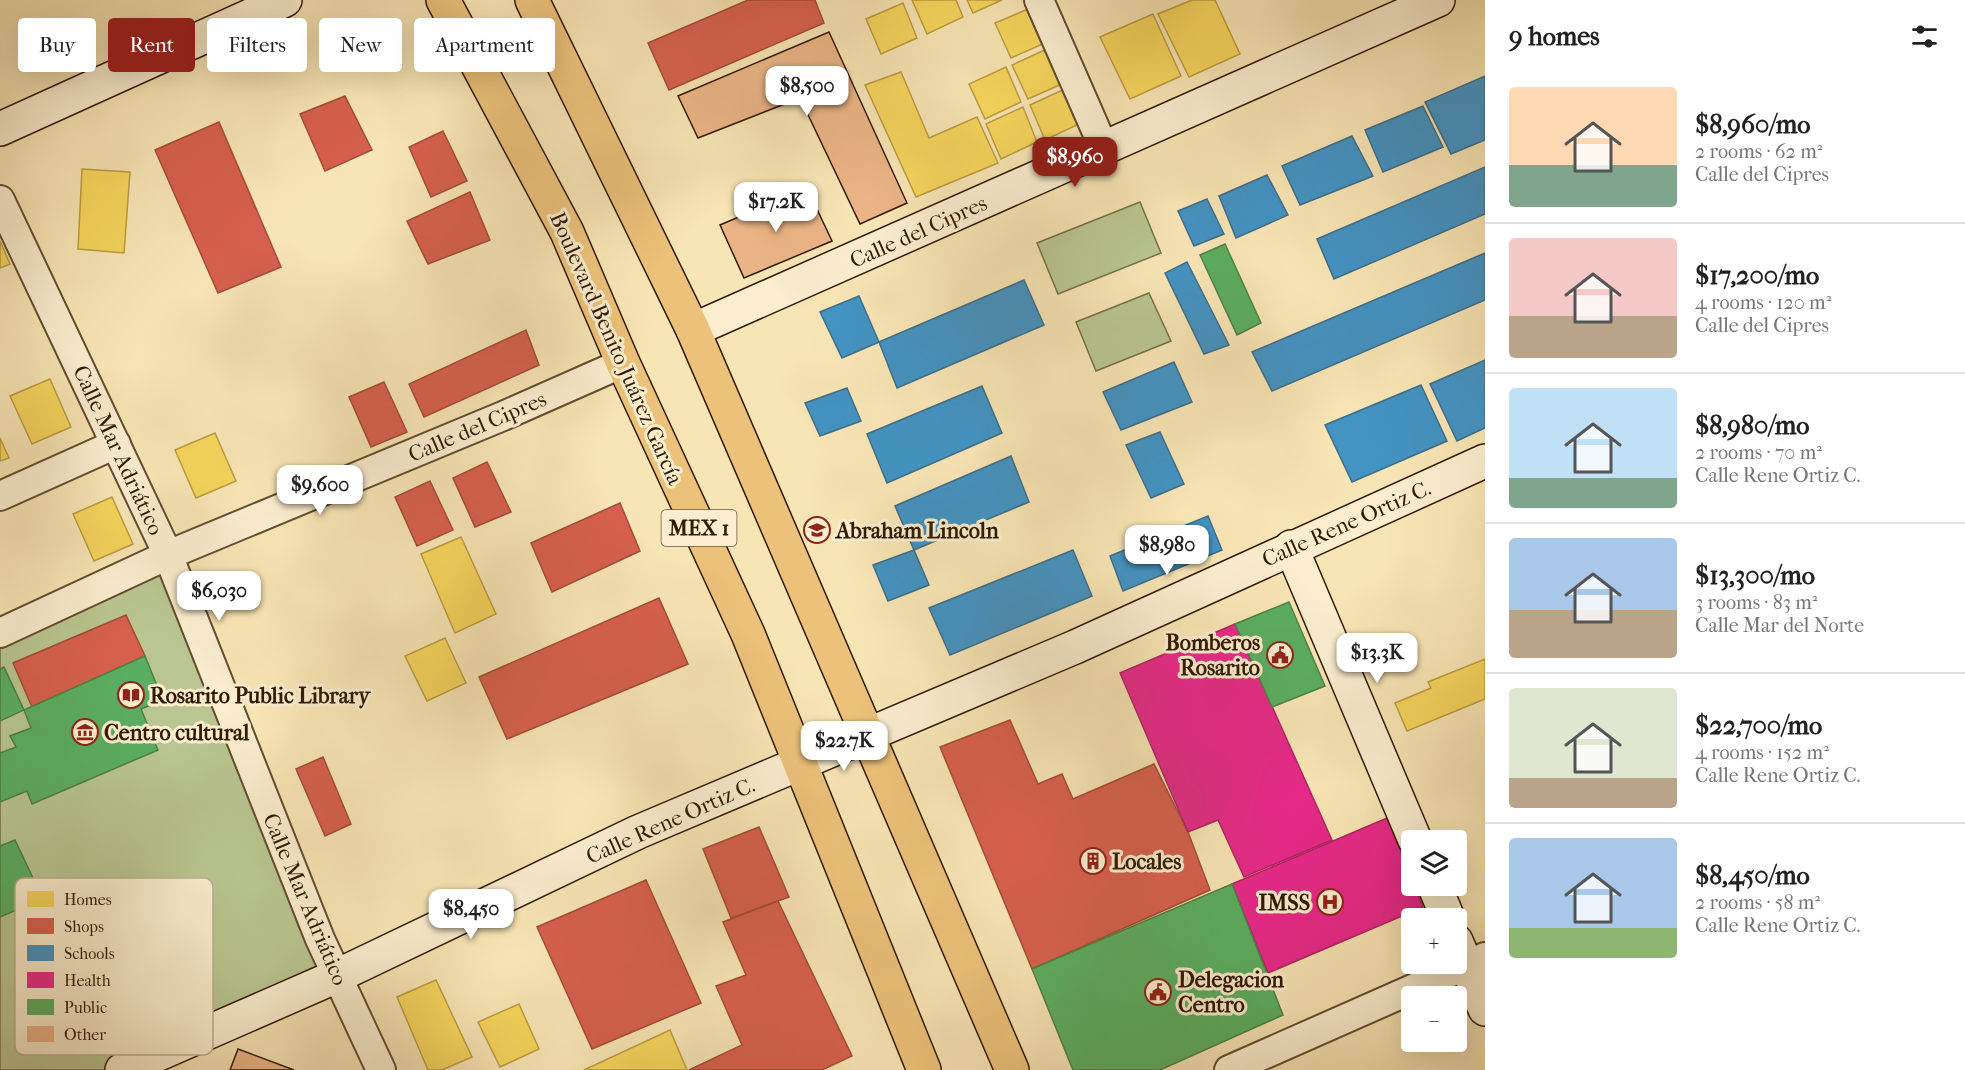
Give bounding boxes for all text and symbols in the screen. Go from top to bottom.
chip: Buy [18,18,96,72]
chip: Rent [108,18,195,72]
chip: Filters [207,18,307,72]
chip: New [319,18,402,72]
chip: Apartment [414,18,555,72]
icon: filters [1908,20,1941,53]
text: 9 homes [1509,21,1600,52]
pin: $8,500 [758,66,856,117]
text: $8,500 [779,74,835,97]
text: $8,960/mo [1695,109,1810,140]
icon: home [1557,111,1629,183]
pin: $8,960 [1026,137,1124,188]
text: 2 rooms · 62 m² [1695,140,1822,163]
text: $8,960 [1046,145,1104,168]
text: Calle del Cipres [1695,163,1829,186]
pin: $17.2K [727,182,825,233]
text: $17.2K [748,190,804,213]
street label: Calle del Cipres [846,190,991,274]
street label: Boulevard Benito Juárez García [544,208,688,489]
text: $17,200/mo [1695,260,1819,291]
icon: home [1557,262,1629,334]
text: 4 rooms · 120 m² [1695,291,1831,314]
text: Calle del Cipres [1695,314,1829,337]
street label: Calle Mar Adriático [67,361,169,539]
street label: Calle del Cipres [404,386,550,468]
text: $8,980/mo [1695,410,1809,441]
icon: home [1557,412,1629,484]
text: 2 rooms · 70 m² [1695,441,1822,464]
text: Calle Rene Ortiz C. [1695,464,1860,487]
pin: $9,600 [271,465,369,516]
text: $9,600 [291,473,349,496]
street label: Calle Rene Ortiz C. [1258,475,1435,573]
road number: MEX 1 [662,510,736,546]
school or university icon: Abraham Lincoln [802,515,832,545]
place label: Abraham Lincoln [834,518,999,544]
pin: $8,980 [1118,525,1216,576]
text: $8,980 [1139,533,1195,556]
text: $13,300/mo [1695,560,1815,591]
icon: home [1557,562,1629,634]
pin: $6,030 [170,571,268,622]
text: $6,030 [191,579,247,602]
text: 3 rooms · 83 m² [1695,591,1818,614]
text: Calle Mar del Norte [1695,614,1864,637]
place label: Bomberos Rosarito [1166,630,1260,681]
pin: $13.3K [1328,633,1426,684]
public building icon: Bomberos Rosarito [1265,640,1295,670]
text: $13.3K [1351,641,1403,664]
library icon: Rosarito Public Library [116,680,146,710]
place label: Rosarito Public Library [150,683,371,709]
text: $22,700/mo [1695,710,1822,741]
icon: home [1557,712,1629,784]
museum icon: Centro cultural [70,717,100,747]
place label: Centro cultural [104,720,250,746]
pin: $22.7K [795,721,893,772]
text: $22.7K [815,729,873,752]
text: 4 rooms · 152 m² [1695,741,1829,764]
text: Calle Rene Ortiz C. [1695,764,1860,787]
street label: Calle Rene Ortiz C. [582,772,759,870]
street label: Calle Mar Adriático [257,809,353,989]
map controls [1401,830,1467,1052]
button: layers [1401,830,1467,896]
building icon: Locales [1078,846,1108,876]
place label: Locales [1112,849,1181,875]
text: $8,450/mo [1695,860,1810,891]
icon: home [1557,862,1629,934]
legend [15,878,213,1055]
hospital icon: IMSS [1315,887,1345,917]
pin: $8,450 [422,889,520,940]
text: Homes [64,890,112,909]
place label: IMSS [1259,890,1310,916]
text: 2 rooms · 58 m² [1695,891,1820,914]
text: $8,450 [443,897,499,920]
button: + [1401,908,1467,974]
text: Calle Rene Ortiz C. [1695,914,1860,937]
text: Shops [64,917,104,936]
text: Schools [64,944,115,963]
place label: Delegacion Centro [1178,967,1284,1018]
text: Health [64,971,111,990]
public building icon: Delegacion Centro [1143,977,1173,1007]
button: − [1401,986,1467,1052]
text: Public [64,998,107,1017]
text: Other [64,1025,106,1044]

